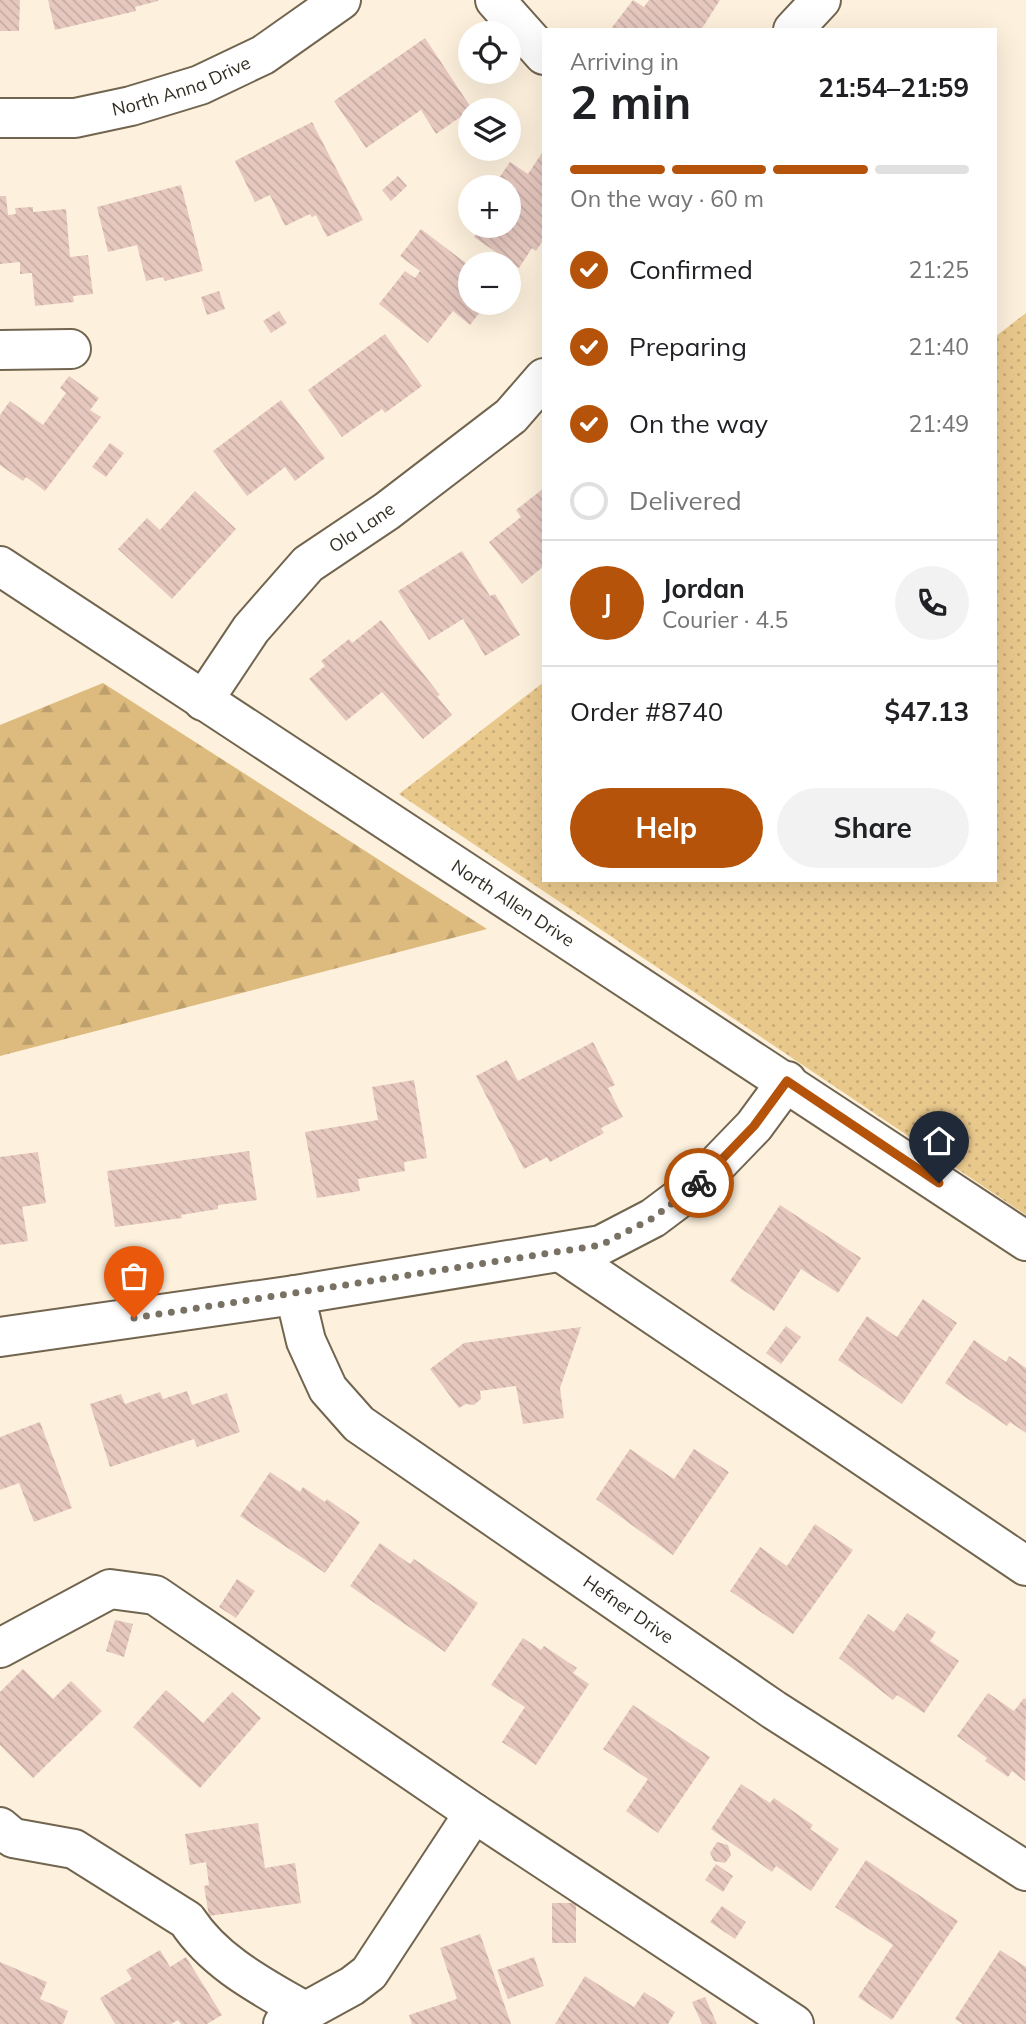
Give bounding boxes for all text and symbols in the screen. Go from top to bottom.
map controls [458,21,521,315]
button: locate [458,21,521,84]
text: Arriving in [570,47,679,76]
street label: North Anna Drive [110,51,254,121]
text: 21:54–21:59 [818,71,969,104]
text: 2 min [570,73,691,131]
button: layers [458,98,521,161]
button: + [458,175,521,238]
text: On the way · 60 m [570,184,764,213]
icon: check [570,251,608,289]
button: − [458,252,521,315]
text: Confirmed [629,253,753,286]
text: 21:25 [909,255,969,284]
icon: check [570,328,608,366]
text: Preparing [629,330,747,363]
text: 21:40 [909,332,969,361]
icon: check [570,405,608,443]
text: On the way [629,407,768,440]
text: 21:49 [909,409,969,438]
text: Delivered [629,484,742,517]
street label: Ola Lane [324,497,399,558]
button: phone [895,566,969,640]
text: Jordan [662,572,745,605]
text: J [602,587,612,620]
text: Courier · 4.5 [662,605,788,634]
text: Order #8740 [570,695,723,728]
text: $47.13 [885,695,969,728]
button: Help [570,788,763,868]
button: Share [777,788,969,868]
street label: North Allen Drive [447,854,579,952]
pin [909,1111,969,1183]
icon: home [920,1122,958,1160]
courier [664,1148,734,1218]
icon: bike [680,1164,718,1202]
pin [104,1246,164,1318]
icon: bag [115,1257,153,1295]
street label: Hefner Drive [579,1570,678,1648]

